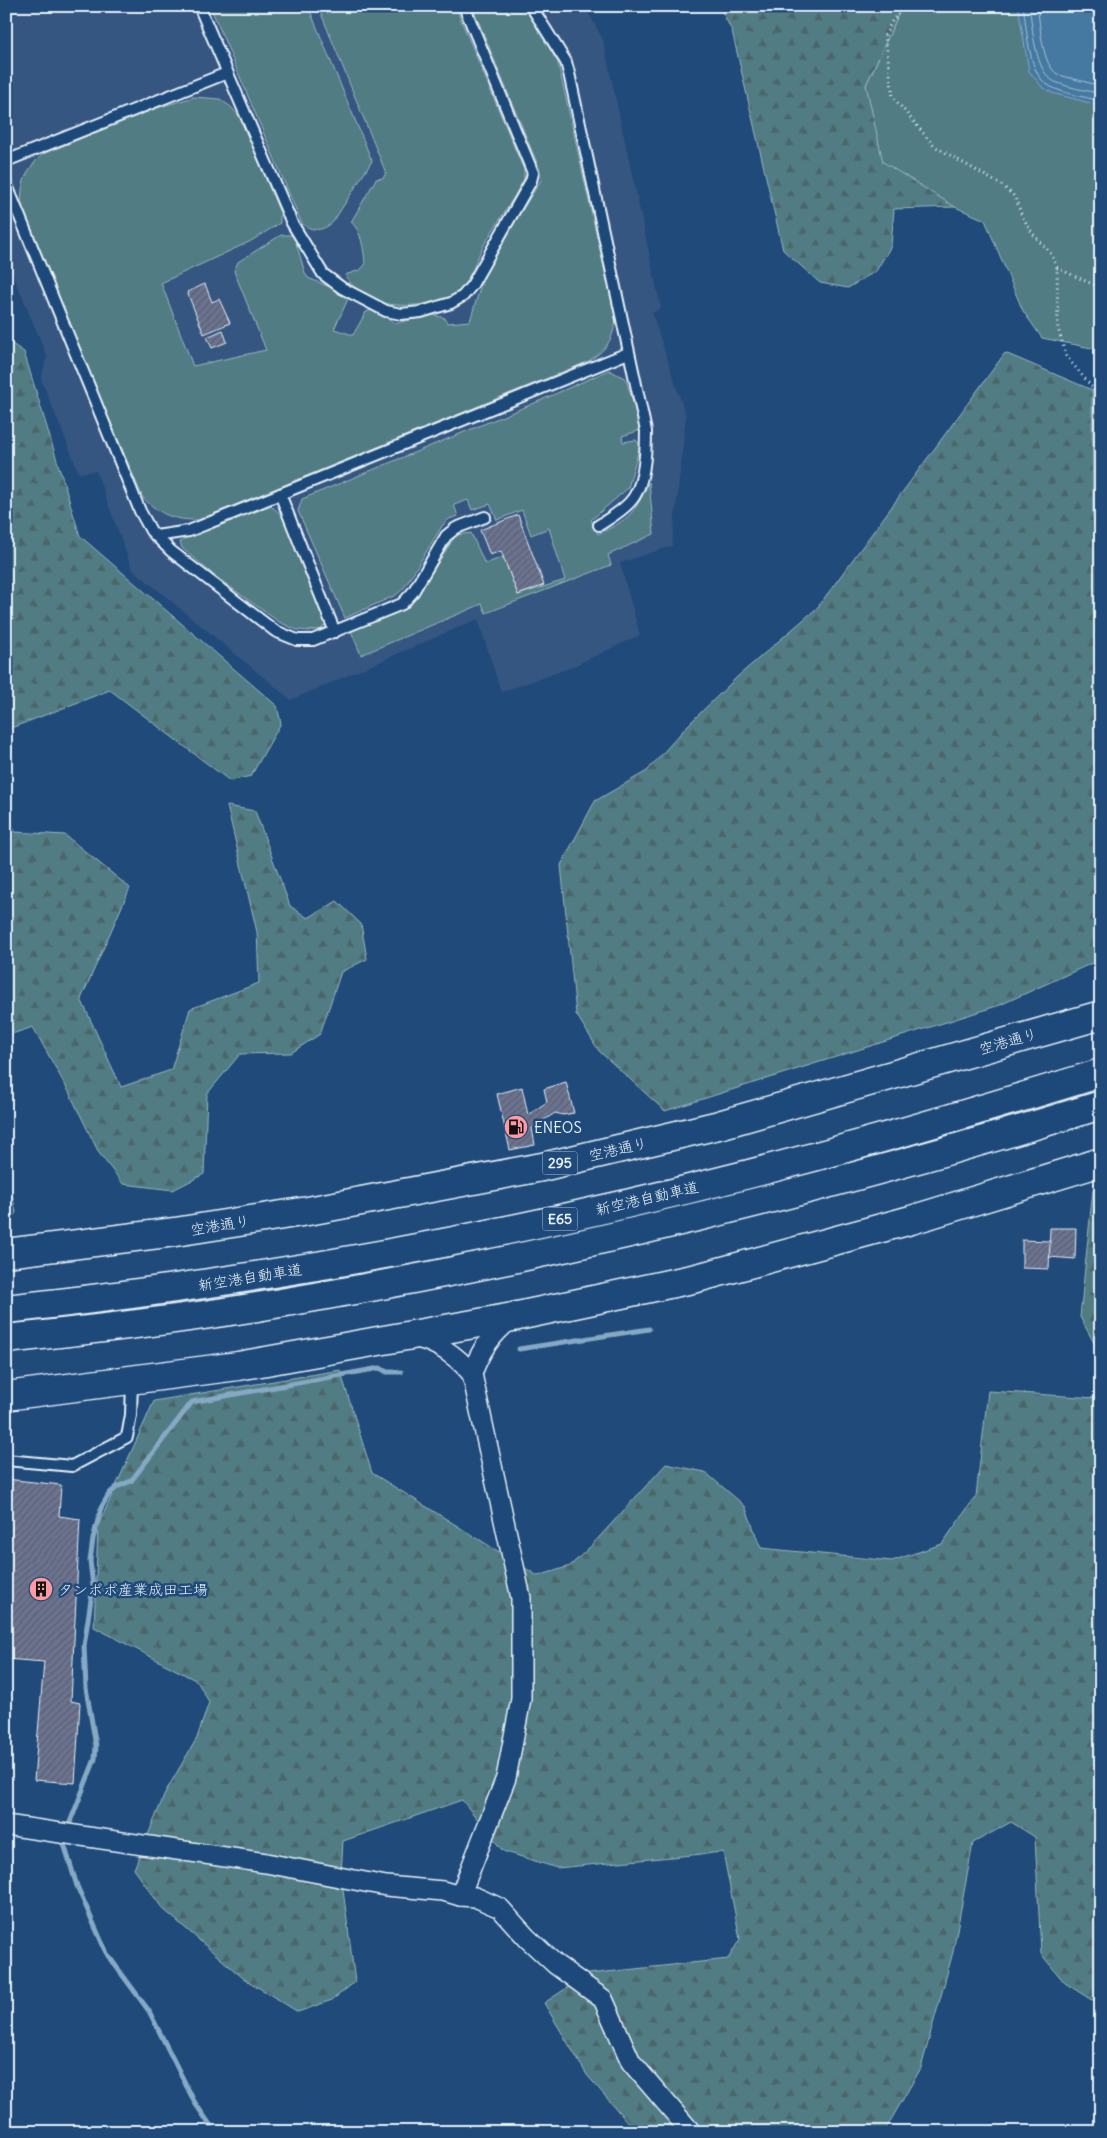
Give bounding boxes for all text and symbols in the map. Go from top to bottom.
street label: 空港通り [977,1024,1039,1058]
fuel station icon: ENEOS [503,1114,529,1140]
place label: ENEOS [534,1118,582,1137]
street label: 空港通り [587,1133,649,1165]
road number: 295 [542,1152,578,1174]
street label: 新空港自動車道 [594,1177,700,1219]
road number: E65 [542,1208,578,1230]
street label: 空港通り [189,1211,251,1239]
street label: 新空港自動車道 [197,1259,303,1295]
building icon: タンポポ産業成田工場 [28,1576,54,1602]
place label: タンポポ産業成田工場 [58,1580,208,1599]

